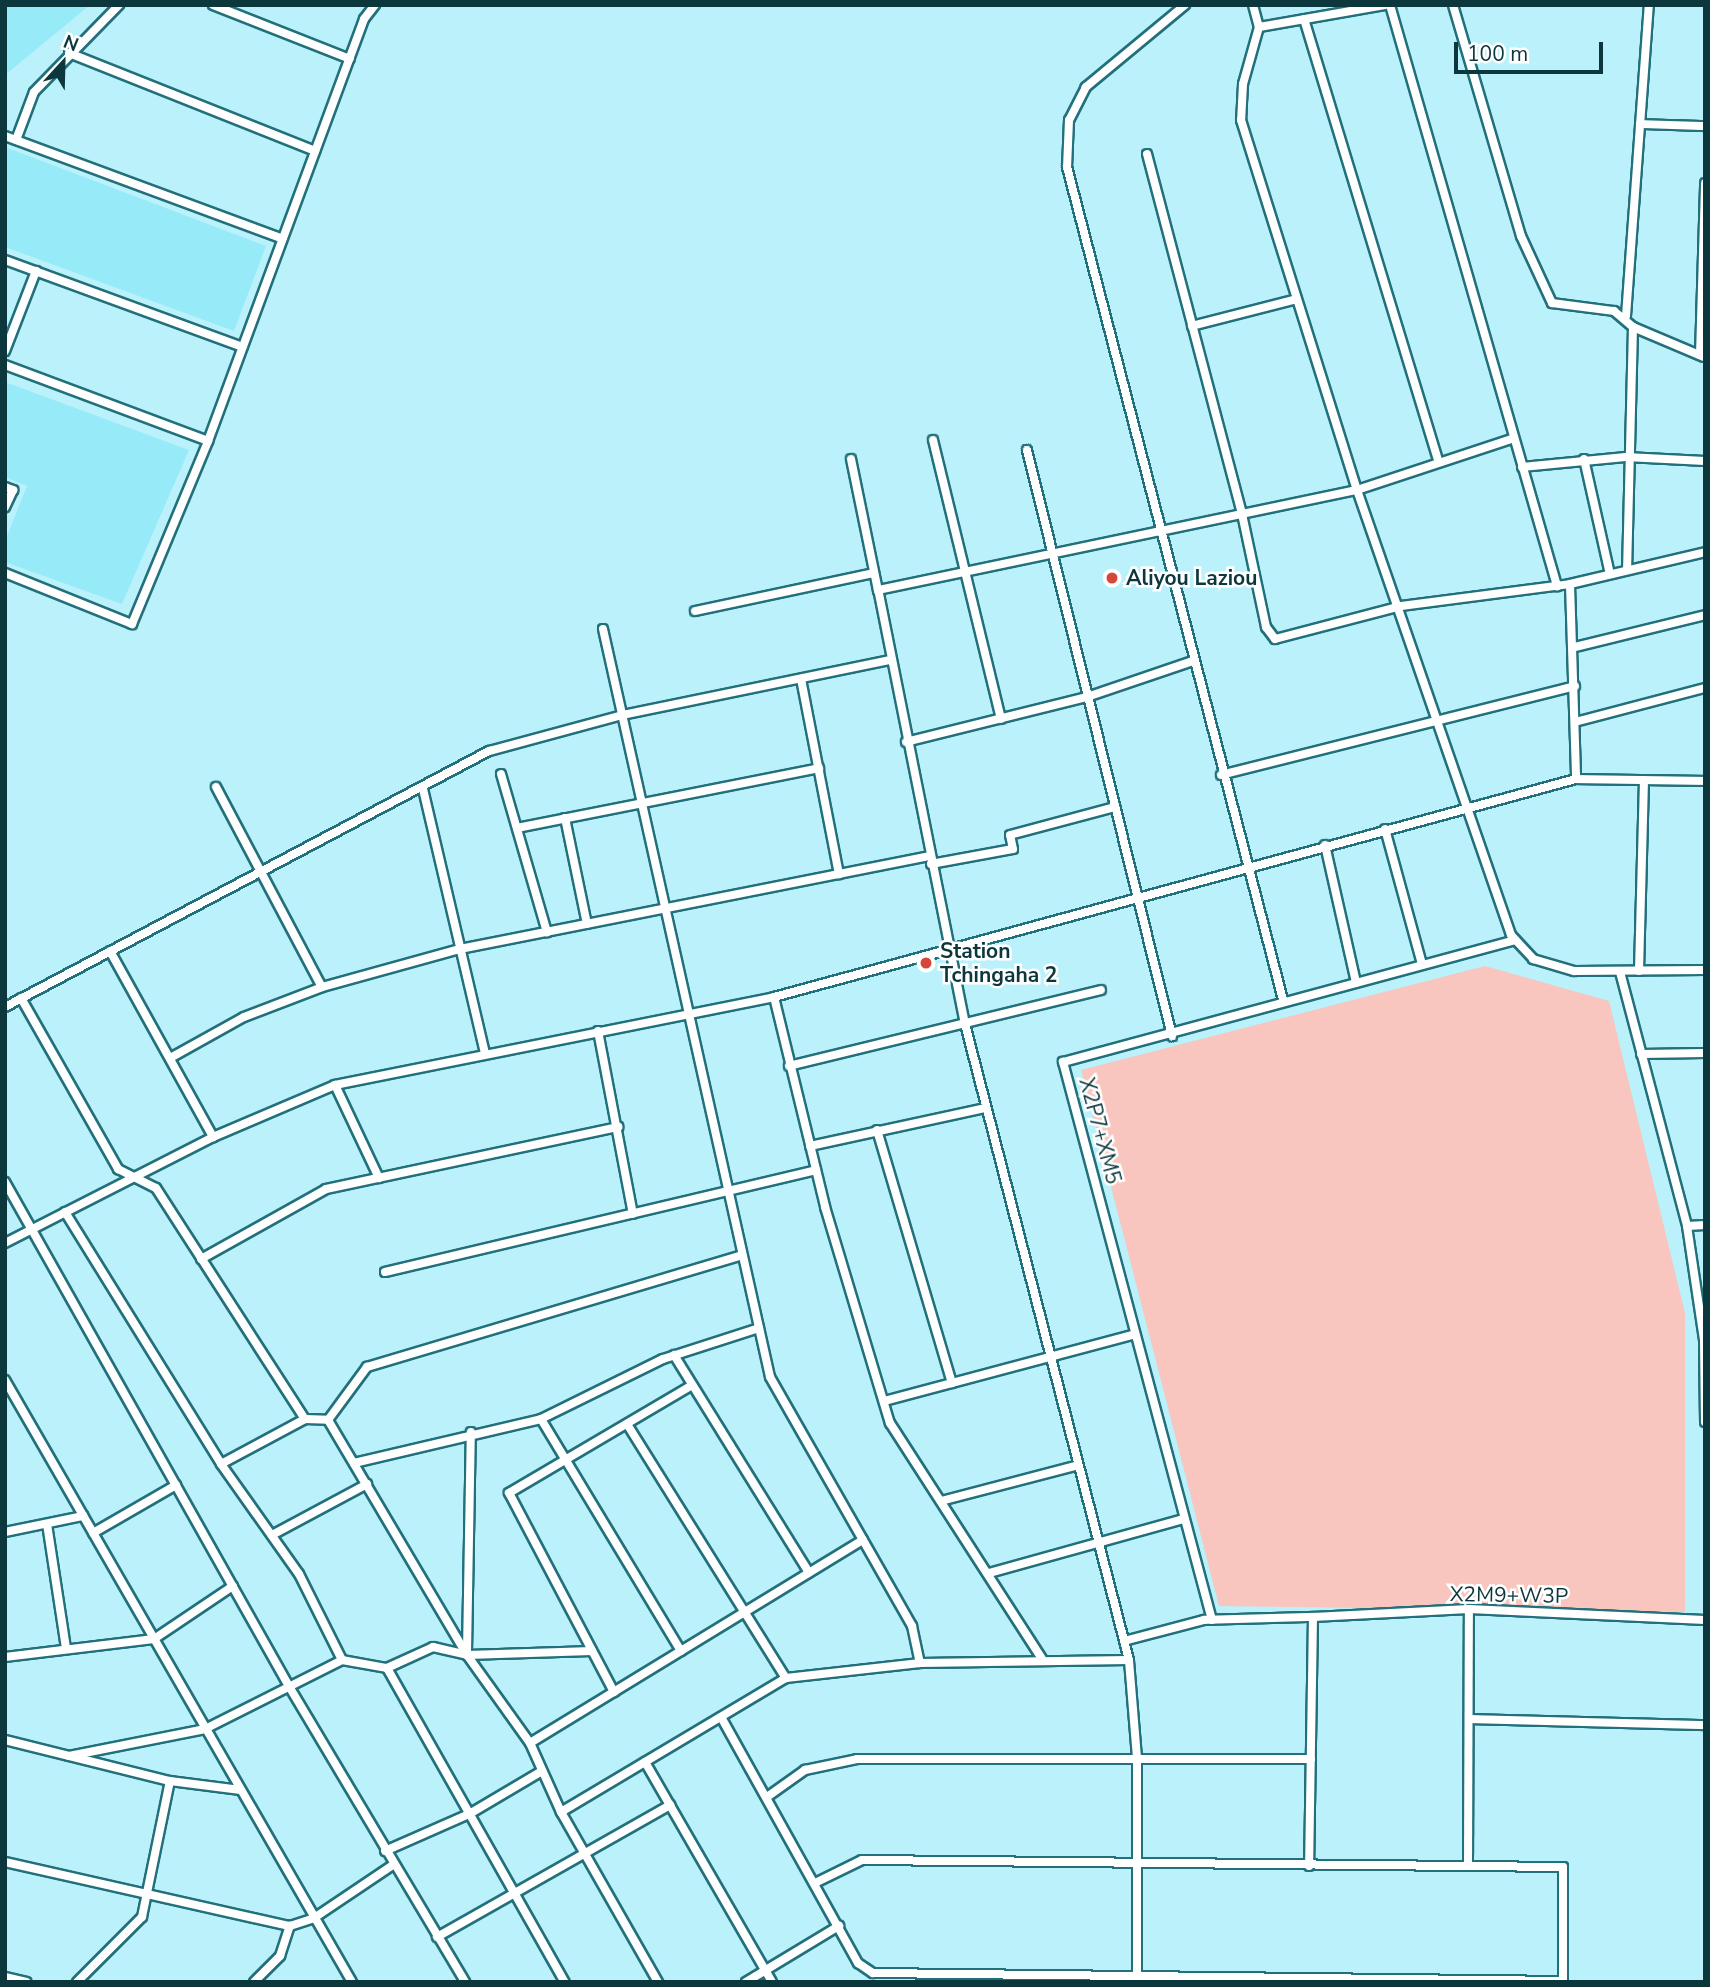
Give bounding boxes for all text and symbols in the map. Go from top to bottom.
north arrow [28,28,98,98]
scale bar [1458,28,1607,72]
text: N [59,29,82,58]
text: 100 m [1467,40,1528,68]
place label: Aliyou Laziou [1126,565,1257,591]
marker: Aliyou Laziou [1104,570,1120,586]
place label: Station Tchingaha 2 [940,938,1057,988]
marker: Station Tchingaha 2 [918,955,934,971]
street label: X2P7+XM5 [1074,1075,1126,1187]
street label: X2M9+W3P [1450,1581,1568,1609]

